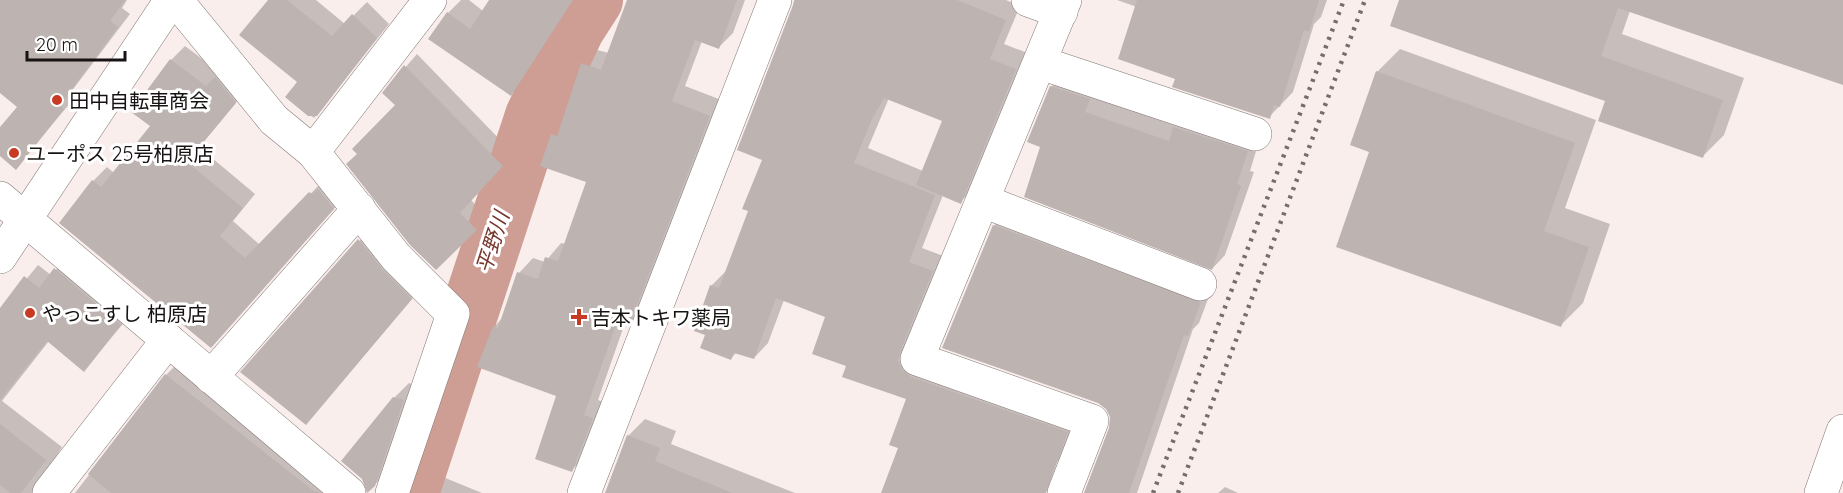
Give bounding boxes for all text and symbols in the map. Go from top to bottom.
scale bar [27,24,124,62]
text: 20 m [36,33,78,56]
place label: 田中自転車商会 [69,88,209,113]
marker: 田中自転車商会 [50,93,64,107]
place label: ユーポス 25号柏原店 [26,141,213,166]
marker: ユーポス 25号柏原店 [7,146,21,160]
water label: 平野川 [470,206,515,276]
place label: やっこすし 柏原店 [42,301,207,326]
place label: 吉本トキワ薬局 [591,305,731,330]
marker: やっこすし 柏原店 [23,306,37,320]
marker: 吉本トキワ薬局 [572,310,586,324]

